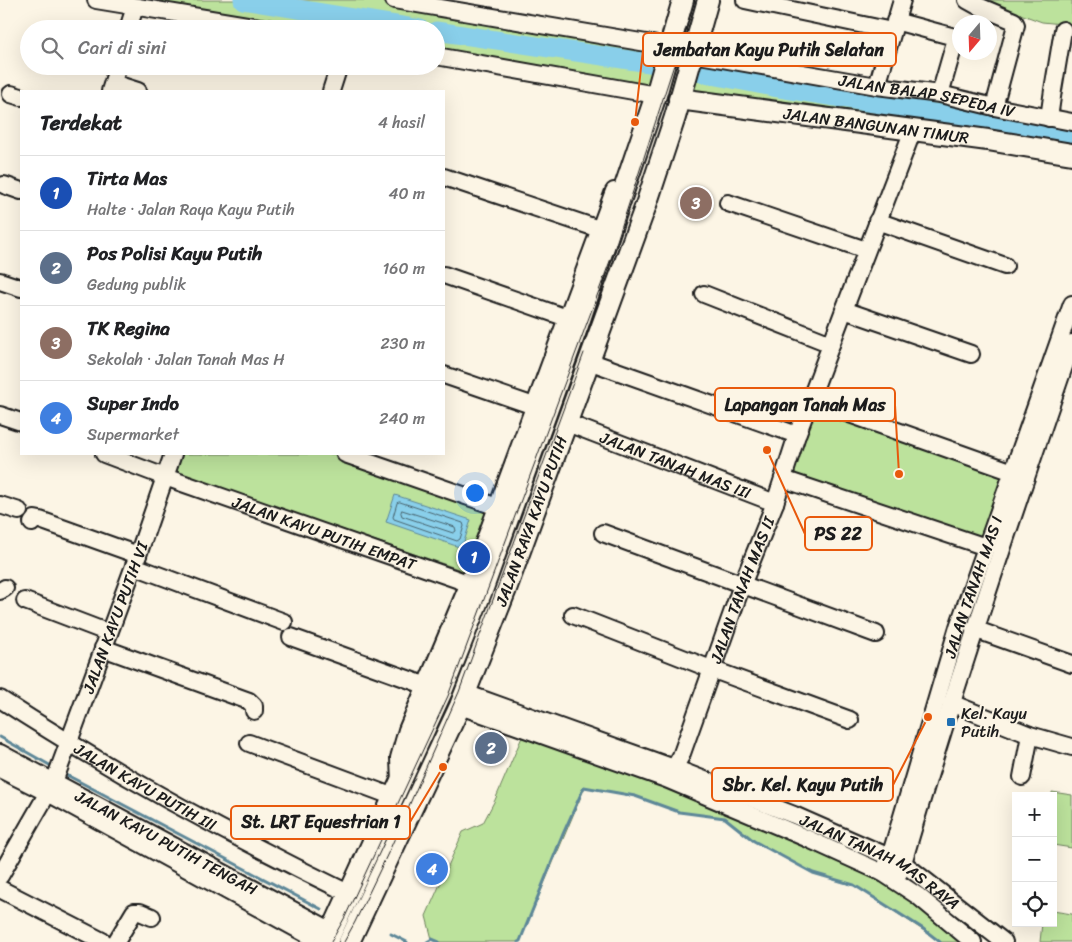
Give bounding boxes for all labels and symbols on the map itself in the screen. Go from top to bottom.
north arrow [952,15,997,60]
callout: Jembatan Kayu Putih Selatan [643,33,896,66]
text: Jembatan Kayu Putih Selatan [653,34,884,66]
street label: JALAN BALAP SEPEDA IV [836,65,1018,125]
street label: JALAN BANGUNAN TIMUR [781,98,971,152]
pin: 3 [680,184,712,222]
callout: Lapangan Tanah Mas [715,388,895,421]
text: Lapangan Tanah Mas [724,389,886,421]
street label: JALAN TANAH MAS III [595,422,756,507]
street label: JALAN RAYA KAYU PUTIH [486,431,575,611]
your location [462,480,488,506]
street label: JALAN KAYU PUTIH EMPAT [227,487,422,579]
street label: JALAN TANAH MAS II [700,510,783,668]
street label: JALAN TANAH MAS I [935,512,1011,662]
callout: PS 22 [805,517,872,550]
text: PS 22 [814,518,862,550]
street label: JALAN KAYU PUTIH VI [73,536,157,698]
pin: 1 [458,538,490,576]
place label: Kel. Kayu Putih [961,699,1028,746]
marker: Kel. Kayu Putih [945,716,957,728]
pin: 2 [475,729,507,767]
street label: JALAN KAYU PUTIH III [68,734,222,839]
callout: Sbr. Kel. Kayu Putih [712,768,893,801]
text: Sbr. Kel. Kayu Putih [722,769,884,801]
street label: JALAN KAYU PUTIH TENGAH [69,781,263,903]
street label: JALAN TANAH MAS RAYA [795,805,966,917]
callout: St. LRT Equestrian 1 [231,806,410,839]
text: St. LRT Equestrian 1 [240,806,401,838]
pin: 4 [416,850,448,888]

